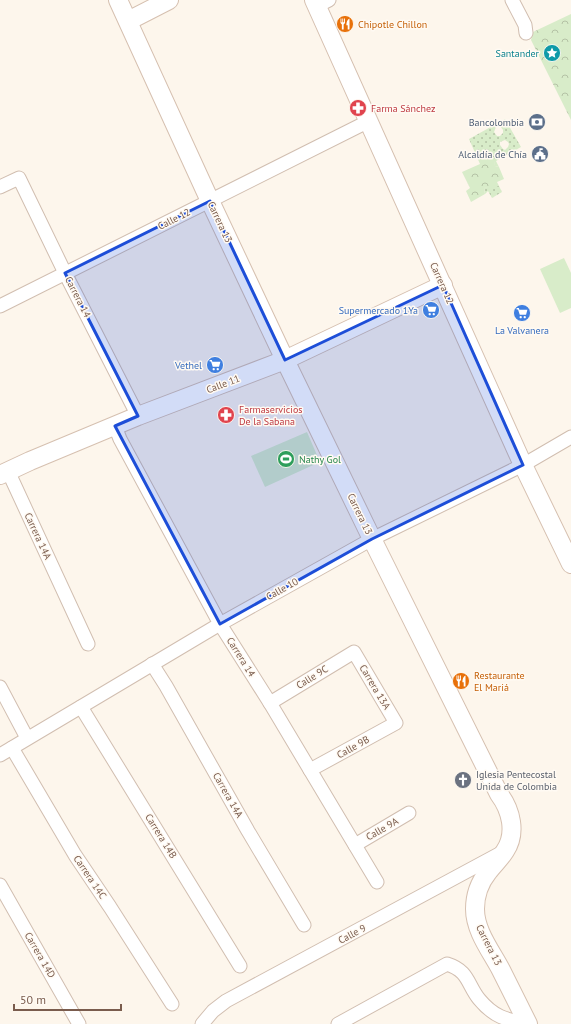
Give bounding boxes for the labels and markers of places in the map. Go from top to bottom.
restaurant icon: Chipotle Chillon [335,14,355,34]
place label: Chipotle Chillon [358,18,427,31]
place icon: Santander [542,43,562,63]
place label: Santander [496,47,540,60]
pharmacy icon: Farma Sánchez [348,98,368,118]
place label: Farma Sánchez [371,102,435,115]
bank icon: Bancolombia [527,112,547,132]
place label: Bancolombia [469,116,524,129]
public building icon: Alcaldía de Chía [530,144,550,164]
place label: Alcaldía de Chía [458,148,527,161]
supermarket icon: Supermercado 1Ya [421,300,441,320]
supermarket icon: La Valvanera [512,303,532,323]
place label: Supermercado 1Ya [339,304,418,317]
place label: La Valvanera [495,324,549,337]
supermarket icon: Vethel [205,355,225,375]
place label: Vethel [174,359,202,372]
place label: Farmaservicios De la Sabana [239,403,303,428]
pharmacy icon: Farmaservicios De la Sabana [216,405,236,425]
sports icon: Nathy Gol [276,449,296,469]
place label: Nathy Gol [299,453,341,466]
place label: Restaurante El Mariá [474,669,525,694]
restaurant icon: Restaurante El Mariá [451,671,471,691]
place label: Iglesia Pentecostal Unida de Colombia [476,768,557,793]
church icon: Iglesia Pentecostal Unida de Colombia [453,770,473,790]

